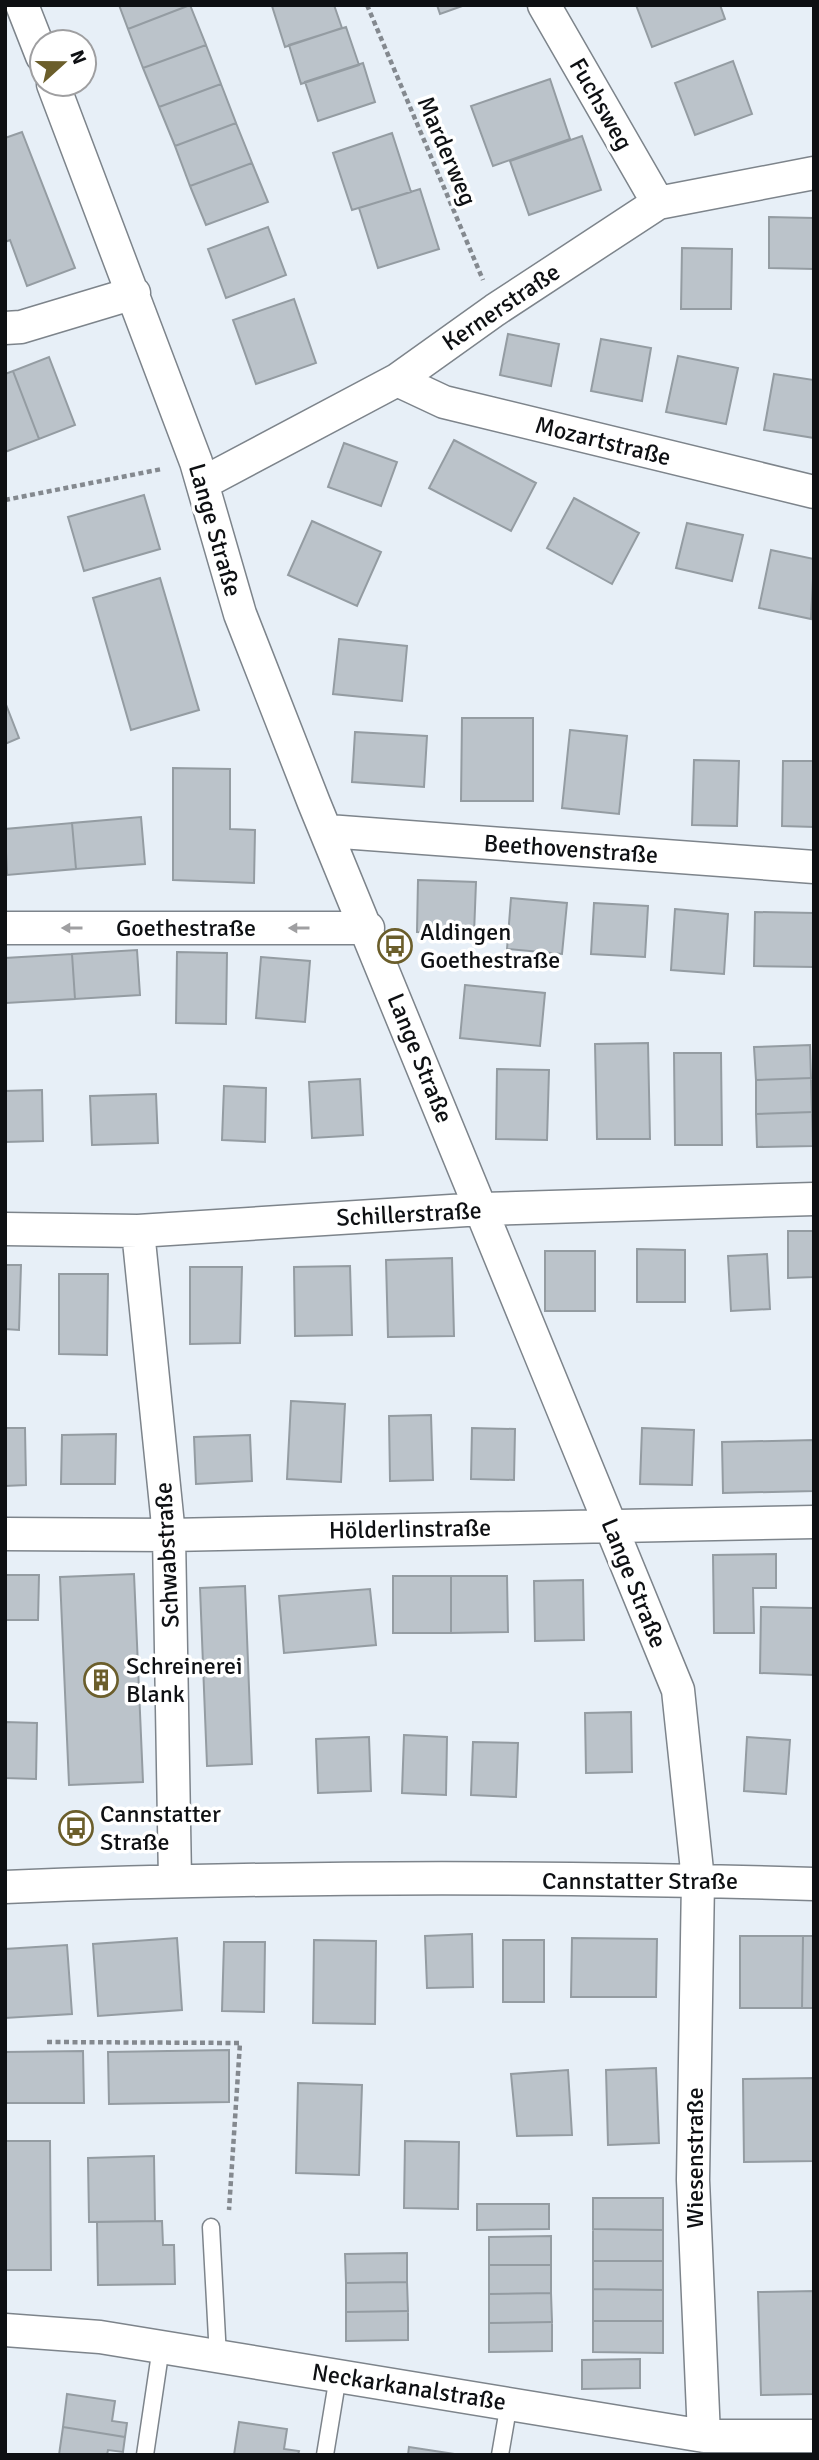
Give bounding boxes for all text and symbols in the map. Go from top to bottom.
north arrow [28,28,98,98]
text: N [64,47,92,68]
street label: Fuchsweg [563,53,639,155]
street label: Marderweg [411,92,483,210]
street label: Kernerstraße [436,257,566,357]
street label: Mozartstraße [532,410,674,472]
street label: Lange Straße [182,460,248,600]
street label: Beethovenstraße [483,828,659,870]
street label: Goethestraße [116,913,256,943]
place label: Aldingen Goethestraße [420,917,560,975]
one-way arrow [61,922,83,934]
one-way arrow [288,922,310,934]
bus stop icon: Aldingen Goethestraße [376,927,414,965]
street label: Lange Straße [380,989,460,1127]
street label: Schillerstraße [336,1195,482,1233]
street label: Schwabstraße [148,1481,186,1629]
street label: Hölderlinstraße [329,1513,491,1545]
street label: Lange Straße [594,1514,674,1652]
place label: Schreinerei Blank [126,1651,243,1709]
building icon: Schreinerei Blank [82,1661,120,1699]
place label: Cannstatter Straße [100,1799,221,1857]
bus stop icon: Cannstatter Straße [57,1809,95,1847]
street label: Cannstatter Straße [542,1866,738,1896]
street label: Wiesenstraße [680,2087,710,2229]
street label: Neckarkanalstraße [310,2357,508,2417]

